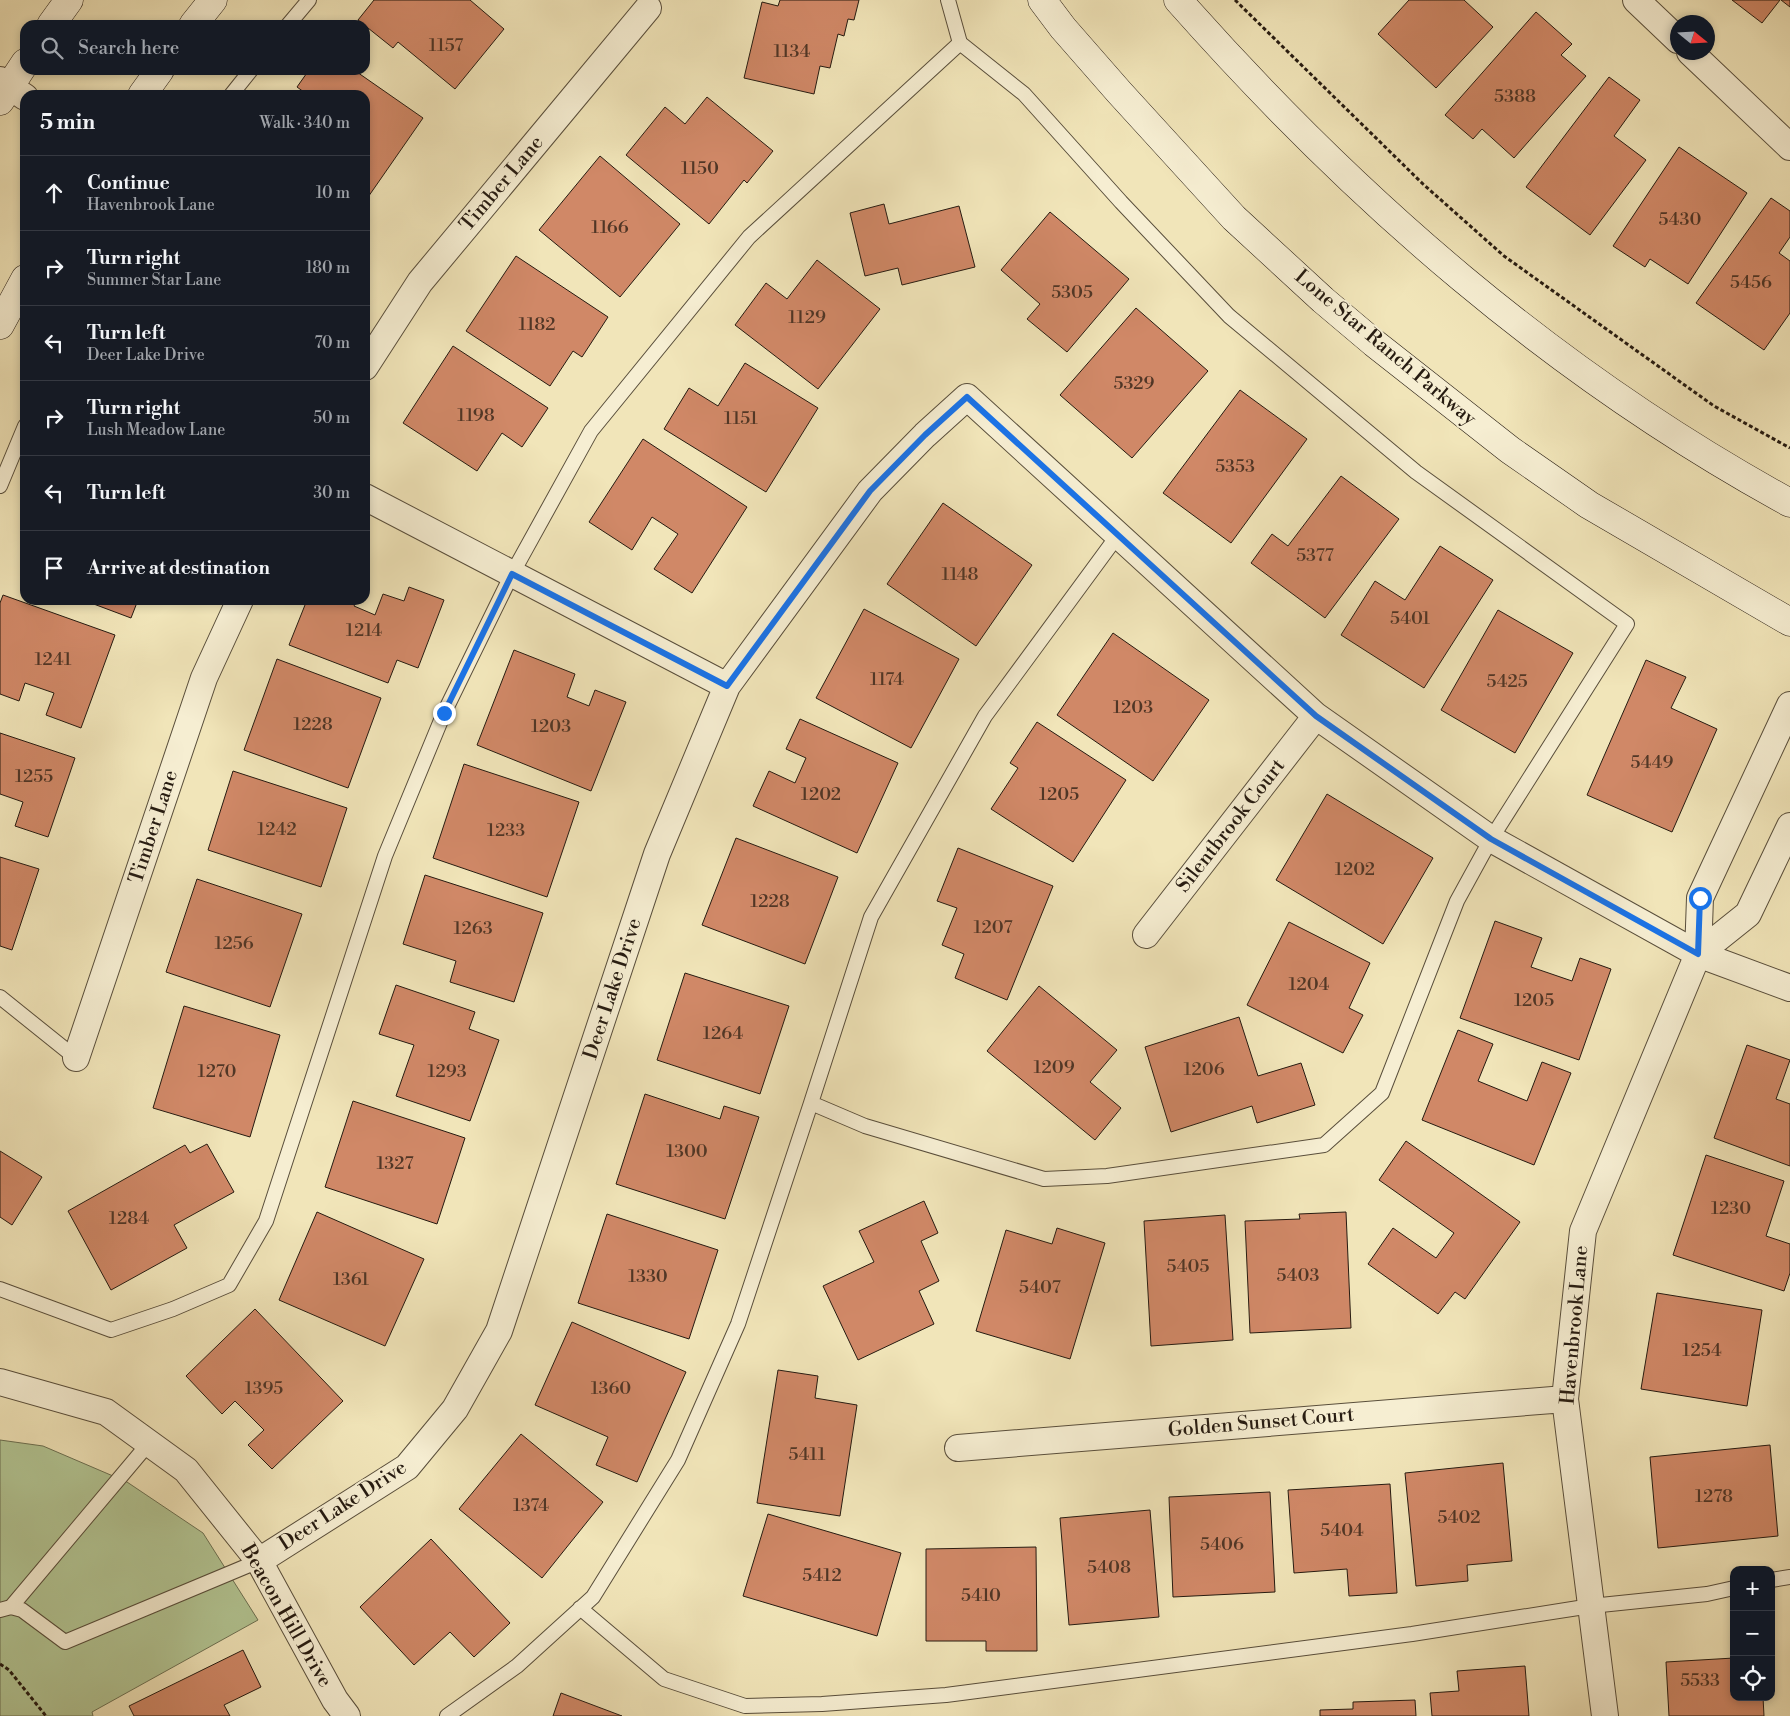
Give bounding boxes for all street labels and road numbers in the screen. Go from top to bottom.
street label: Timber Lane [455,131,549,237]
street label: Lone Star Ranch Parkway [1289,265,1481,432]
street label: Silentbrook Court [1171,754,1291,898]
street label: Timber Lane [124,767,184,887]
street label: Deer Lake Drive [578,915,648,1063]
street label: Havenbrook Lane [1556,1244,1594,1406]
street label: Golden Sunset Court [1167,1402,1355,1444]
street label: Deer Lake Drive [274,1455,412,1557]
street label: Beacon Hill Drive [234,1539,337,1692]

